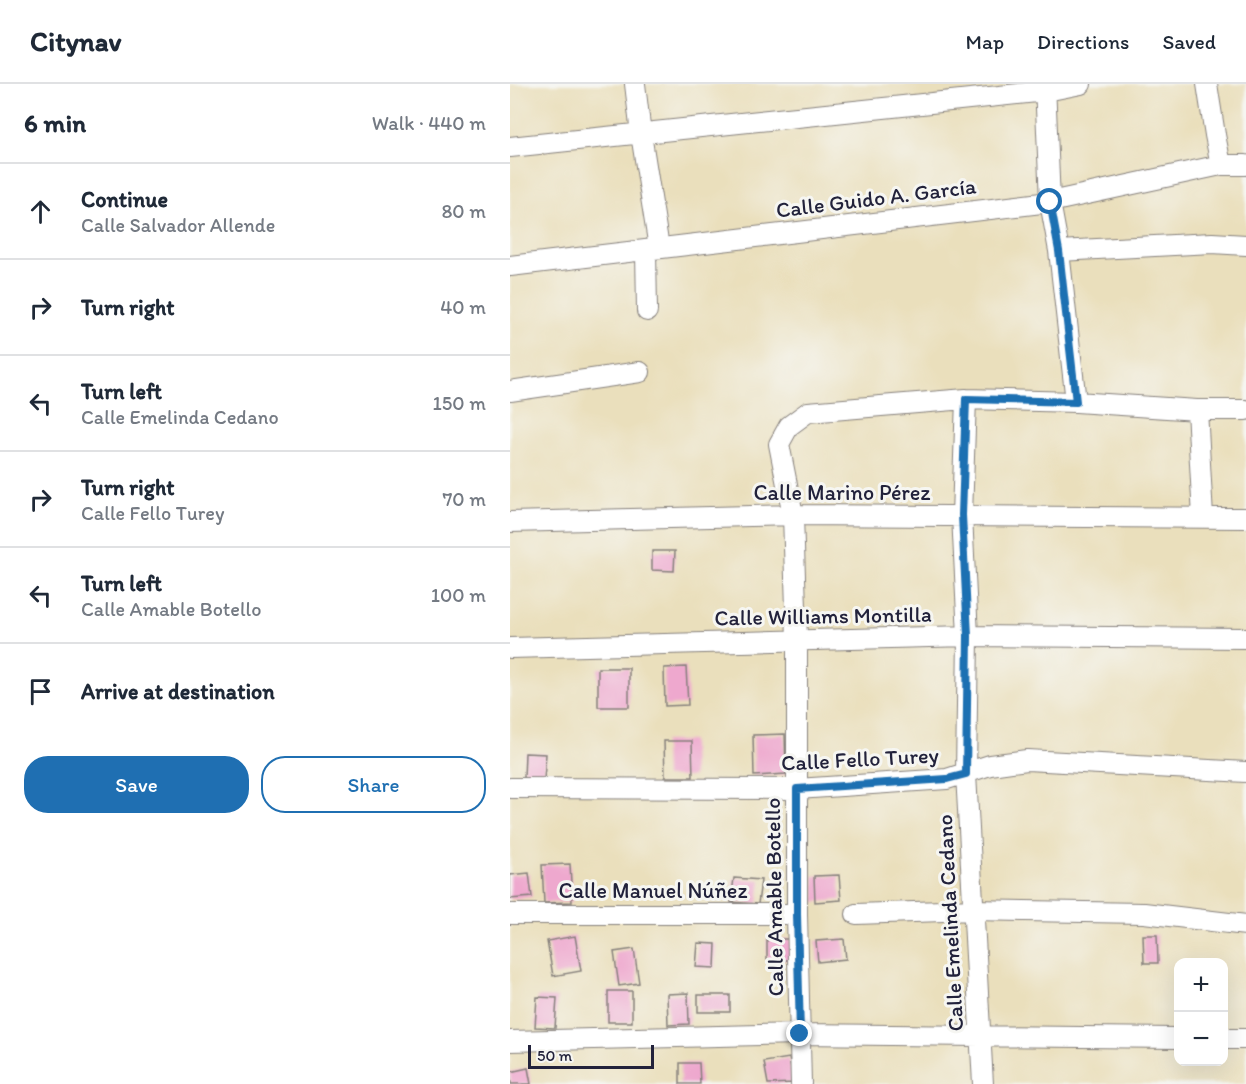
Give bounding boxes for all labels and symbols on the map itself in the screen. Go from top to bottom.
street label: Calle Guido A. García [774,172,978,224]
route start [1036,188,1062,214]
street label: Calle Marino Pérez [753,479,931,506]
street label: Calle Williams Montilla [714,601,932,631]
street label: Calle Fello Turey [781,741,940,777]
street label: Calle Amable Botello [759,797,789,997]
street label: Calle Emelinda Cedano [931,814,969,1032]
street label: Calle Manuel Núñez [559,877,747,904]
route end [786,1020,812,1046]
scale bar [528,1042,654,1070]

